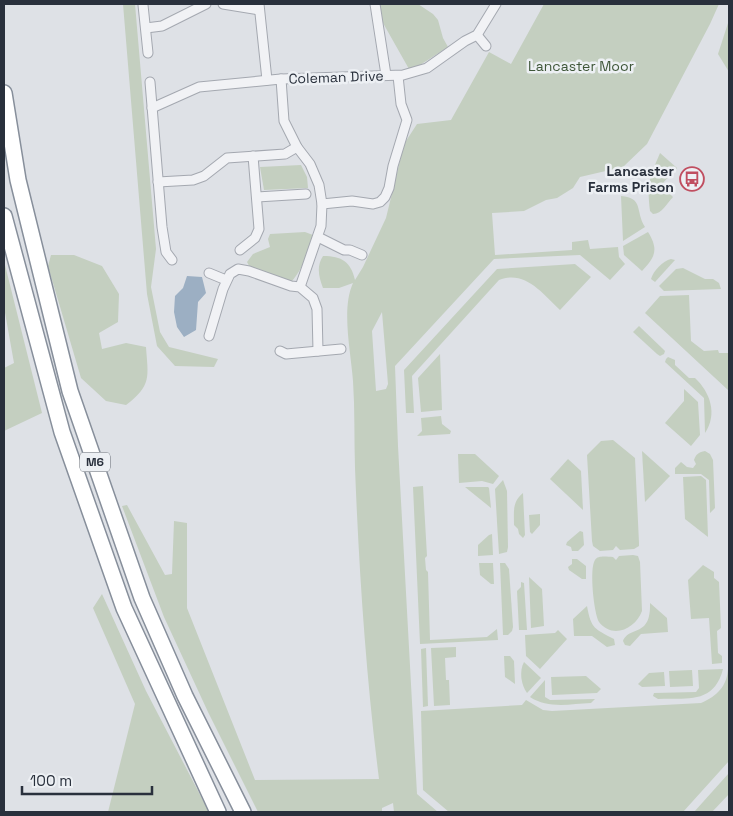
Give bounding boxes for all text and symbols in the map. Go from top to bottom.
park label: Lancaster Moor [528,57,634,75]
street label: Coleman Drive [288,66,384,88]
place label: Lancaster Farms Prison [588,162,674,196]
bus stop icon: Lancaster Farms Prison [679,166,705,192]
road number: M6 [80,452,110,472]
scale bar [22,764,152,796]
text: 100 m [30,771,72,790]

